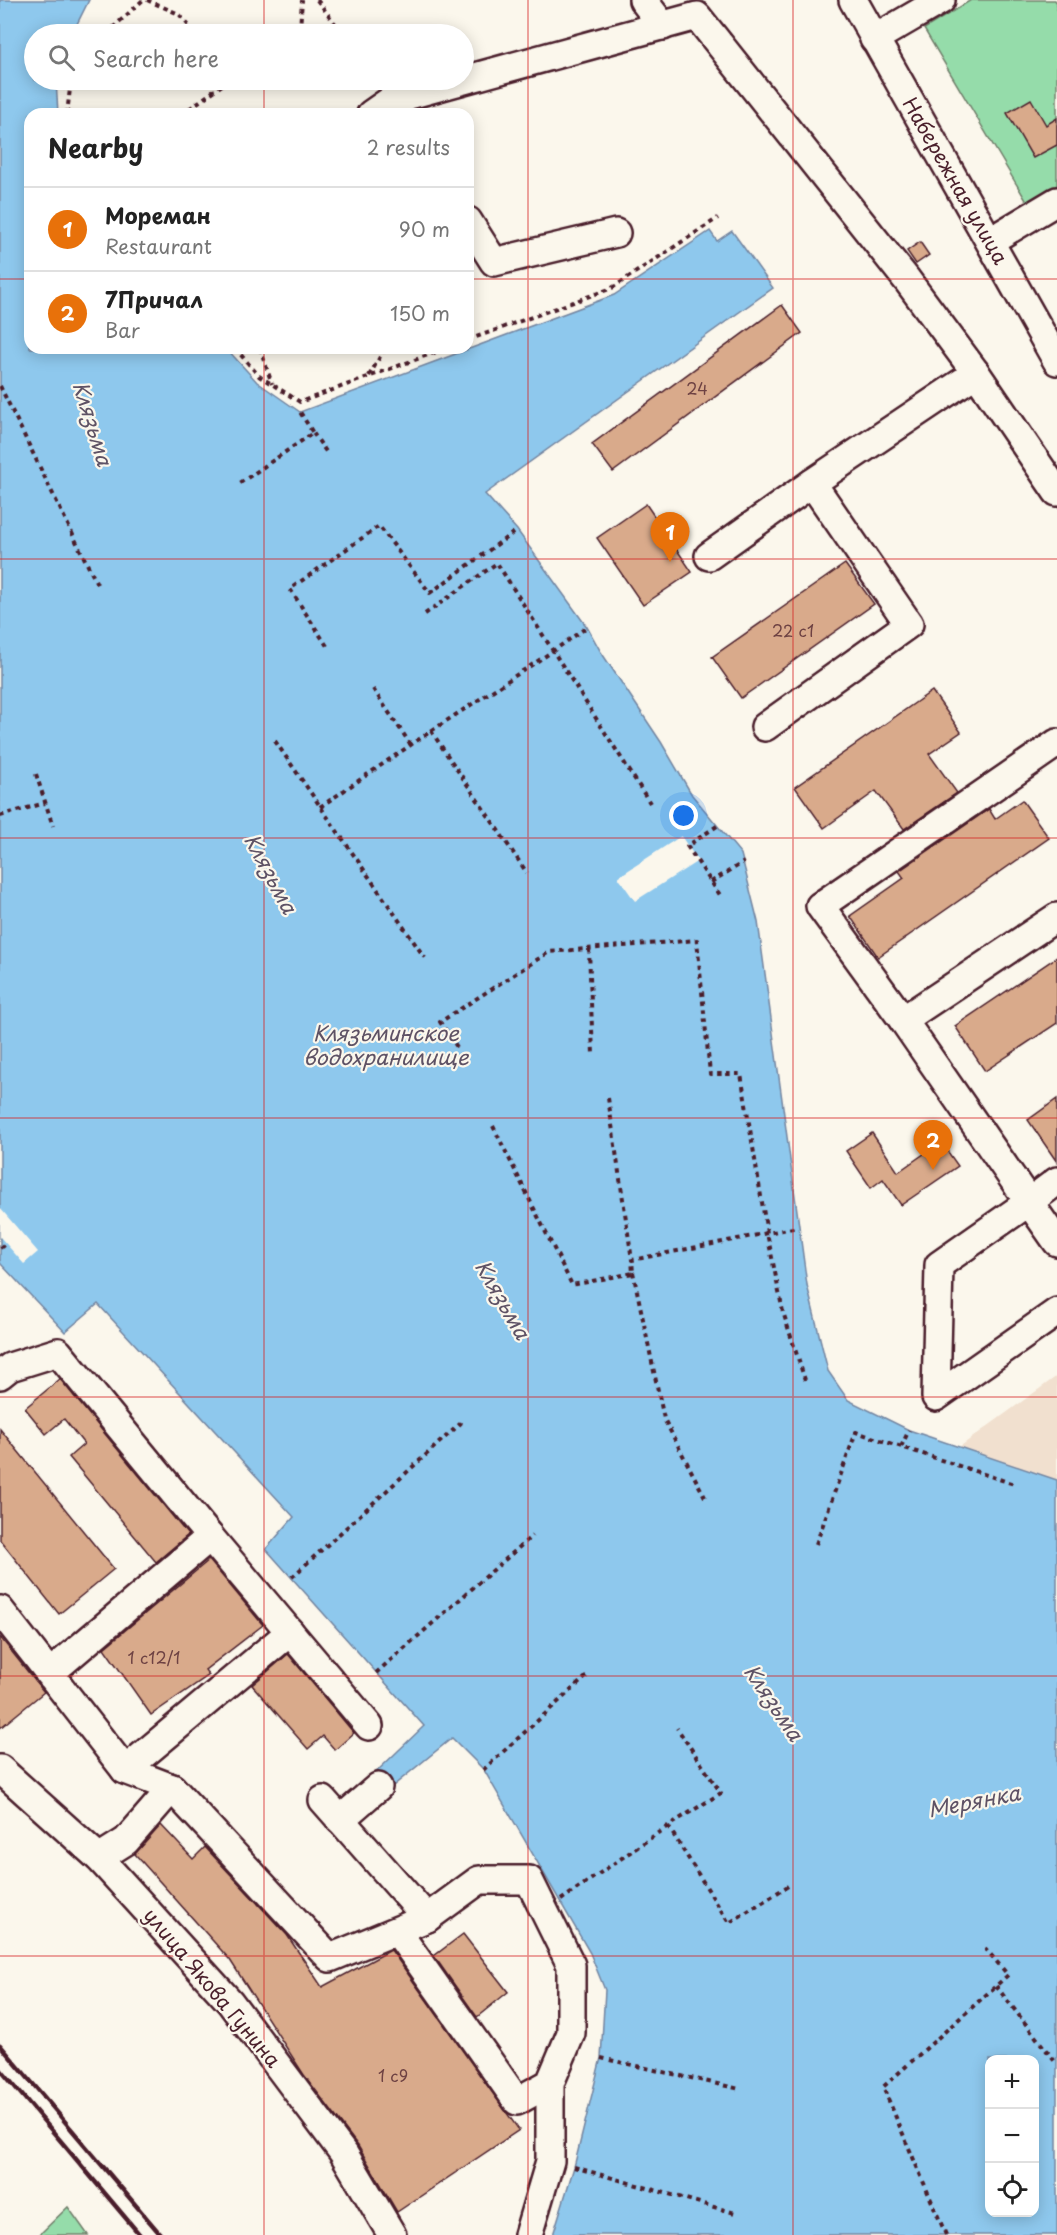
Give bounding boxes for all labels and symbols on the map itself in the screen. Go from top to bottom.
street label: Набережная улица [896,91,1016,270]
house number: 24 [686,376,708,400]
water label: Клязьма [66,377,122,471]
pin: 1 [650,512,690,562]
house number: 22 с1 [772,618,814,642]
your location [669,801,698,830]
water label: Клязьма [237,827,307,920]
water label: Клязьминское водохранилище [303,1016,470,1072]
pin: 2 [914,1120,952,1170]
water label: Клязьма [468,1253,540,1346]
house number: 1 с12/1 [128,1645,180,1669]
water label: Клязьма [737,1657,813,1748]
water label: Мерянка [925,1775,1023,1825]
street label: улица Якова Гунина [137,1901,289,2074]
house number: 1 с9 [378,2063,408,2087]

